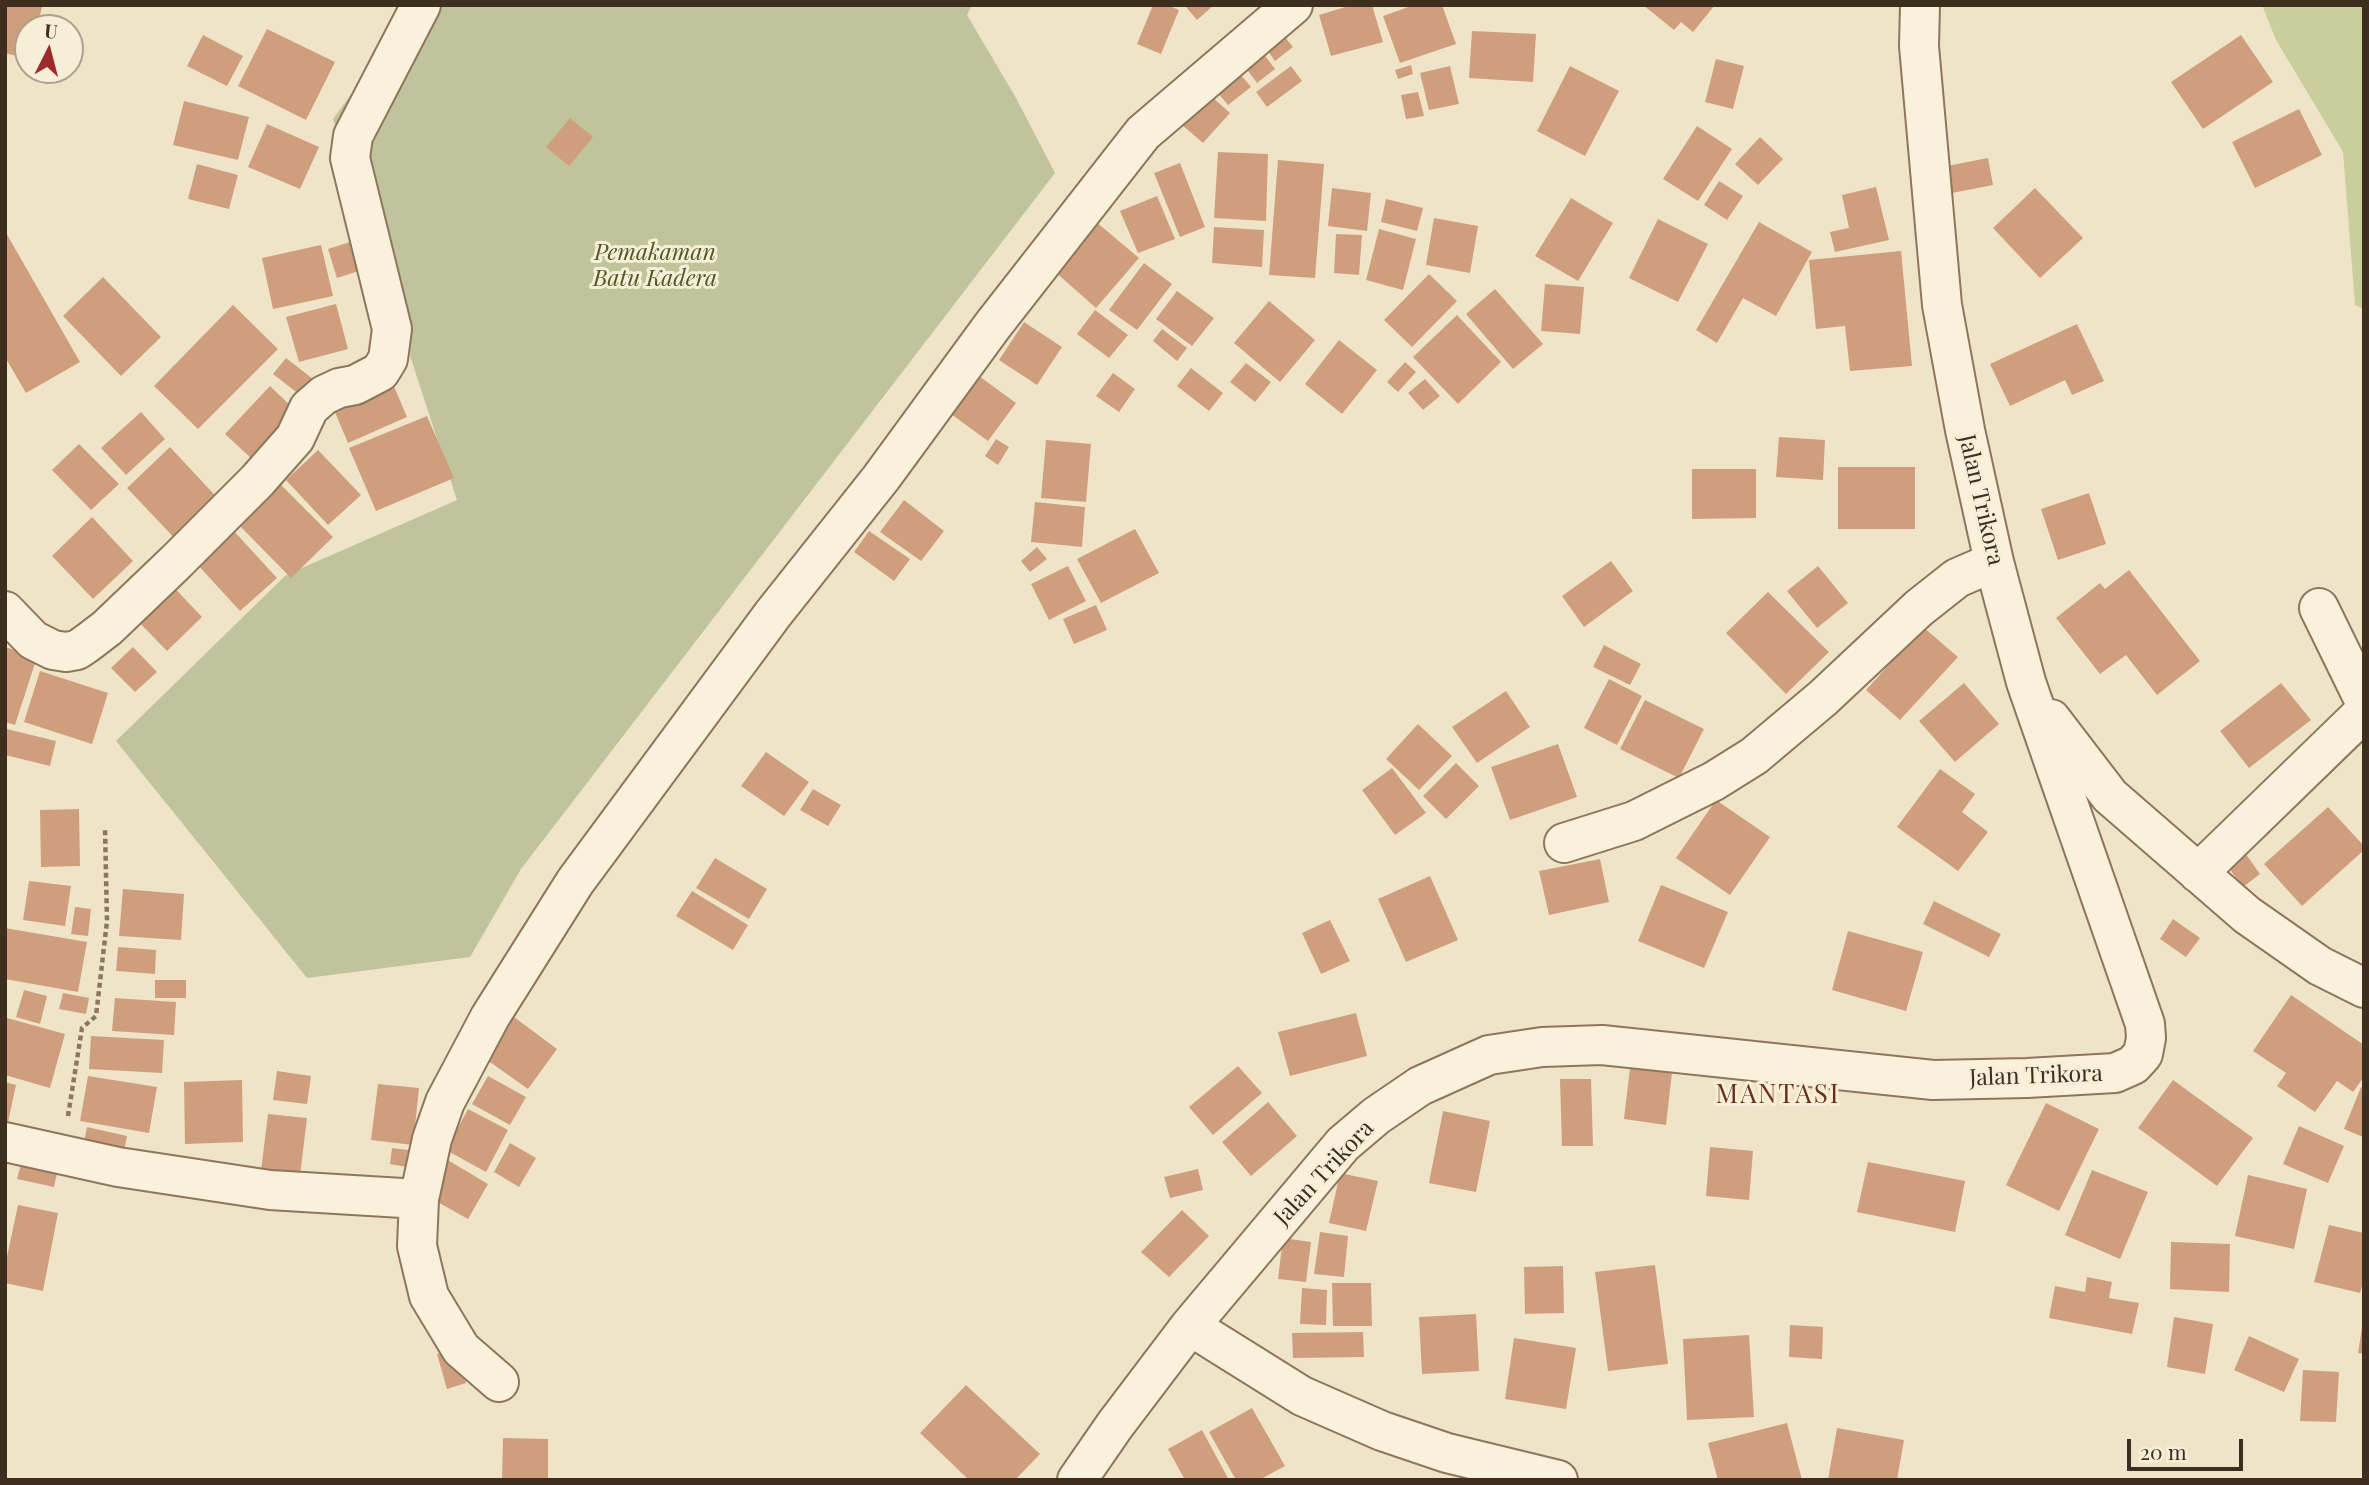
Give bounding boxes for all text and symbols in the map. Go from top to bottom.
north arrow [14,14,84,84]
text: U [43,16,59,44]
park label: Pemakaman Batu Kadera [593,239,717,293]
street label: Jalan Trikora [1953,432,2009,568]
street label: Jalan Trikora [1969,1060,2103,1092]
district label: MANTASI [1716,1079,1840,1111]
street label: Jalan Trikora [1268,1115,1380,1231]
scale bar [2131,1426,2246,1470]
text: 20 m [2140,1437,2187,1465]

